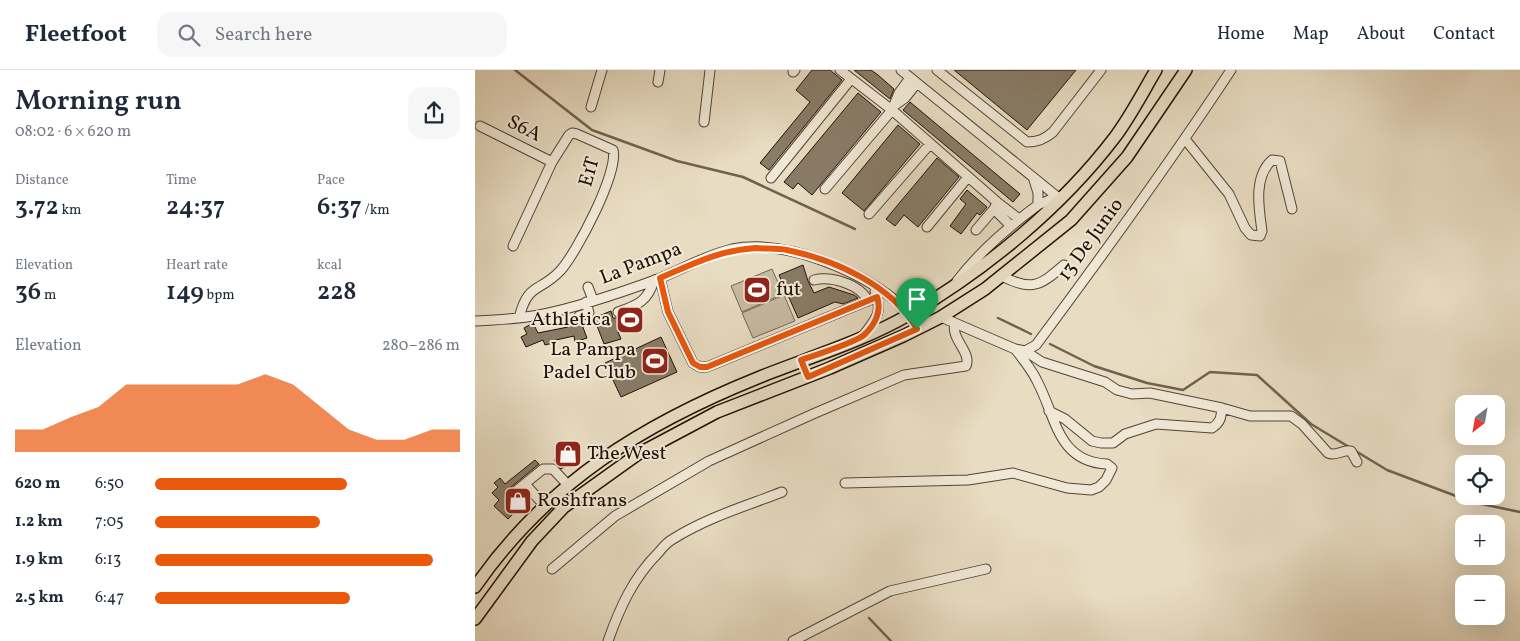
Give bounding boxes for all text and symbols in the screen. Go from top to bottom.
search box [157,12,507,57]
text: Fleetfoot [25,18,127,52]
icon: search [175,21,203,49]
text: Search here [215,22,312,48]
text: Home [1217,22,1265,47]
text: Map [1293,22,1329,47]
text: About [1357,22,1405,47]
text: Contact [1433,22,1495,47]
text: Morning run [15,82,182,121]
button: share [408,87,460,139]
street label: S6A [502,109,546,149]
text: 08:02 · 6 × 620 m [15,121,131,143]
street label: E1T [572,153,608,190]
text: Distance [15,171,69,190]
text: Time [166,171,197,190]
text: Pace [317,171,345,190]
text: 3.72 [15,190,59,225]
text: 24:37 [166,190,225,225]
text: 6:37 [317,190,362,225]
street label: 13 De Junio [1051,193,1131,287]
text: km [59,201,81,220]
text: /km [362,201,390,220]
street label: La Pampa [596,236,686,292]
text: Elevation [15,256,73,275]
text: Heart rate [166,256,228,275]
text: kcal [317,256,342,275]
text: 36 [15,275,41,310]
text: 149 [166,275,204,310]
text: 228 [317,275,357,310]
sports icon: fut [742,275,772,305]
place label: fut [776,276,801,304]
pin [896,278,938,329]
icon: arrive [903,285,931,313]
text: m [41,286,56,305]
text: bpm [204,286,235,305]
sports icon: Athletica [615,305,645,335]
place label: Athletica [531,306,611,334]
text: Elevation [15,335,82,357]
text: 280–286 m [382,335,460,357]
place label: La Pampa Padel Club [542,336,636,387]
sports icon: La Pampa Padel Club [640,346,670,376]
north arrow [1455,395,1505,445]
map controls [1455,395,1505,625]
shop icon: The West [553,439,583,469]
place label: The West [587,440,667,468]
button: locate [1455,455,1505,505]
text: 620 m [15,473,61,495]
text: 6:50 [95,473,124,495]
shop icon: Roshfrans [503,486,533,516]
place label: Roshfrans [537,487,627,515]
text: 1.2 km [15,511,63,533]
text: 7:05 [95,511,124,533]
button: + [1455,515,1505,565]
text: 1.9 km [15,549,63,571]
text: 6:13 [95,549,121,571]
button: − [1455,575,1505,625]
text: 2.5 km [15,587,64,609]
text: 6:47 [95,587,124,609]

